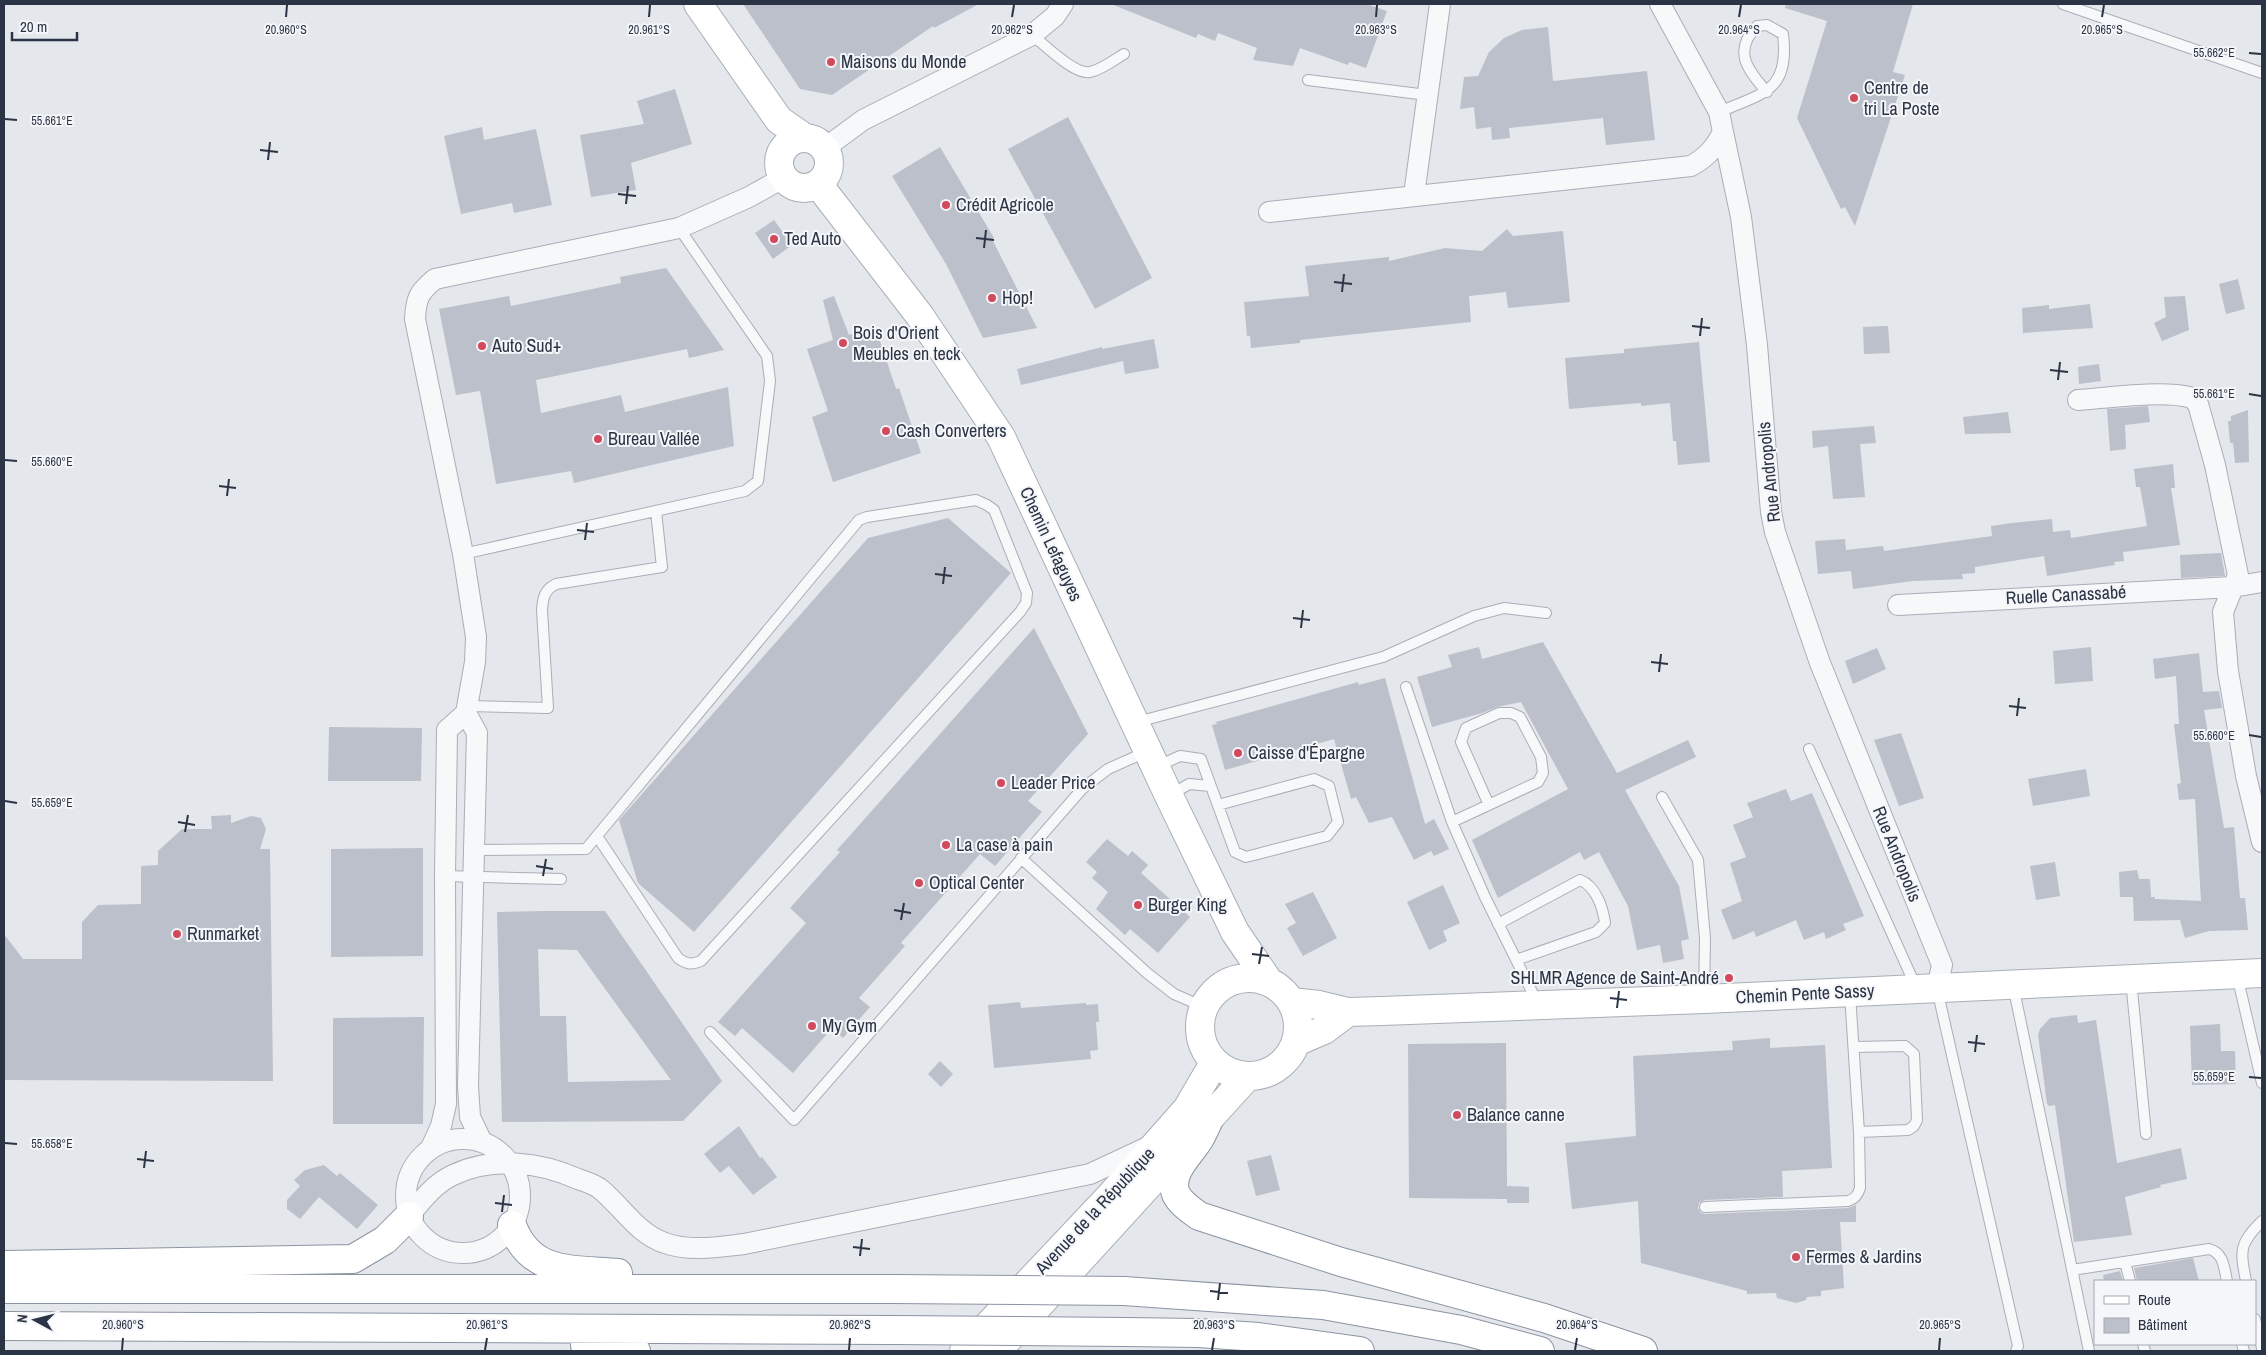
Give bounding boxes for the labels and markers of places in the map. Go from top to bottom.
place label: Maisons du Monde [841,49,967,74]
marker: Maisons du Monde [825,56,837,68]
place label: Centre de tri La Poste [1864,75,1940,121]
marker: Centre de tri La Poste [1848,92,1860,104]
place label: Crédit Agricole [956,192,1054,217]
marker: Crédit Agricole [940,199,952,211]
place label: Ted Auto [784,226,841,251]
marker: Ted Auto [768,233,780,245]
place label: Hop! [1002,285,1033,310]
marker: Hop! [986,292,998,304]
place label: Bois d'Orient Meubles en teck [853,320,961,366]
place label: Auto Sud+ [491,333,561,358]
marker: Bois d'Orient Meubles en teck [837,337,849,349]
marker: Auto Sud+ [476,340,488,352]
place label: Cash Converters [896,418,1007,443]
marker: Cash Converters [880,425,892,437]
place label: Bureau Vallée [608,426,700,451]
marker: Bureau Vallée [592,433,604,445]
place label: Caisse d'Épargne [1248,740,1365,765]
marker: Caisse d'Épargne [1232,747,1244,759]
place label: Leader Price [1011,770,1096,795]
marker: Leader Price [995,777,1007,789]
place label: La case à pain [956,832,1053,857]
marker: La case à pain [940,839,952,851]
place label: Optical Center [929,870,1024,895]
marker: Optical Center [913,877,925,889]
place label: Burger King [1148,892,1228,917]
marker: Burger King [1132,899,1144,911]
place label: Runmarket [187,921,259,946]
marker: Runmarket [171,928,183,940]
place label: SHLMR Agence de Saint-André [1511,965,1719,990]
marker: SHLMR Agence de Saint-André [1723,972,1735,984]
place label: My Gym [822,1013,877,1038]
marker: My Gym [806,1020,818,1032]
place label: Balance canne [1467,1102,1565,1127]
marker: Balance canne [1451,1109,1463,1121]
place label: Fermes & Jardins [1806,1244,1922,1269]
marker: Fermes & Jardins [1790,1251,1802,1263]

